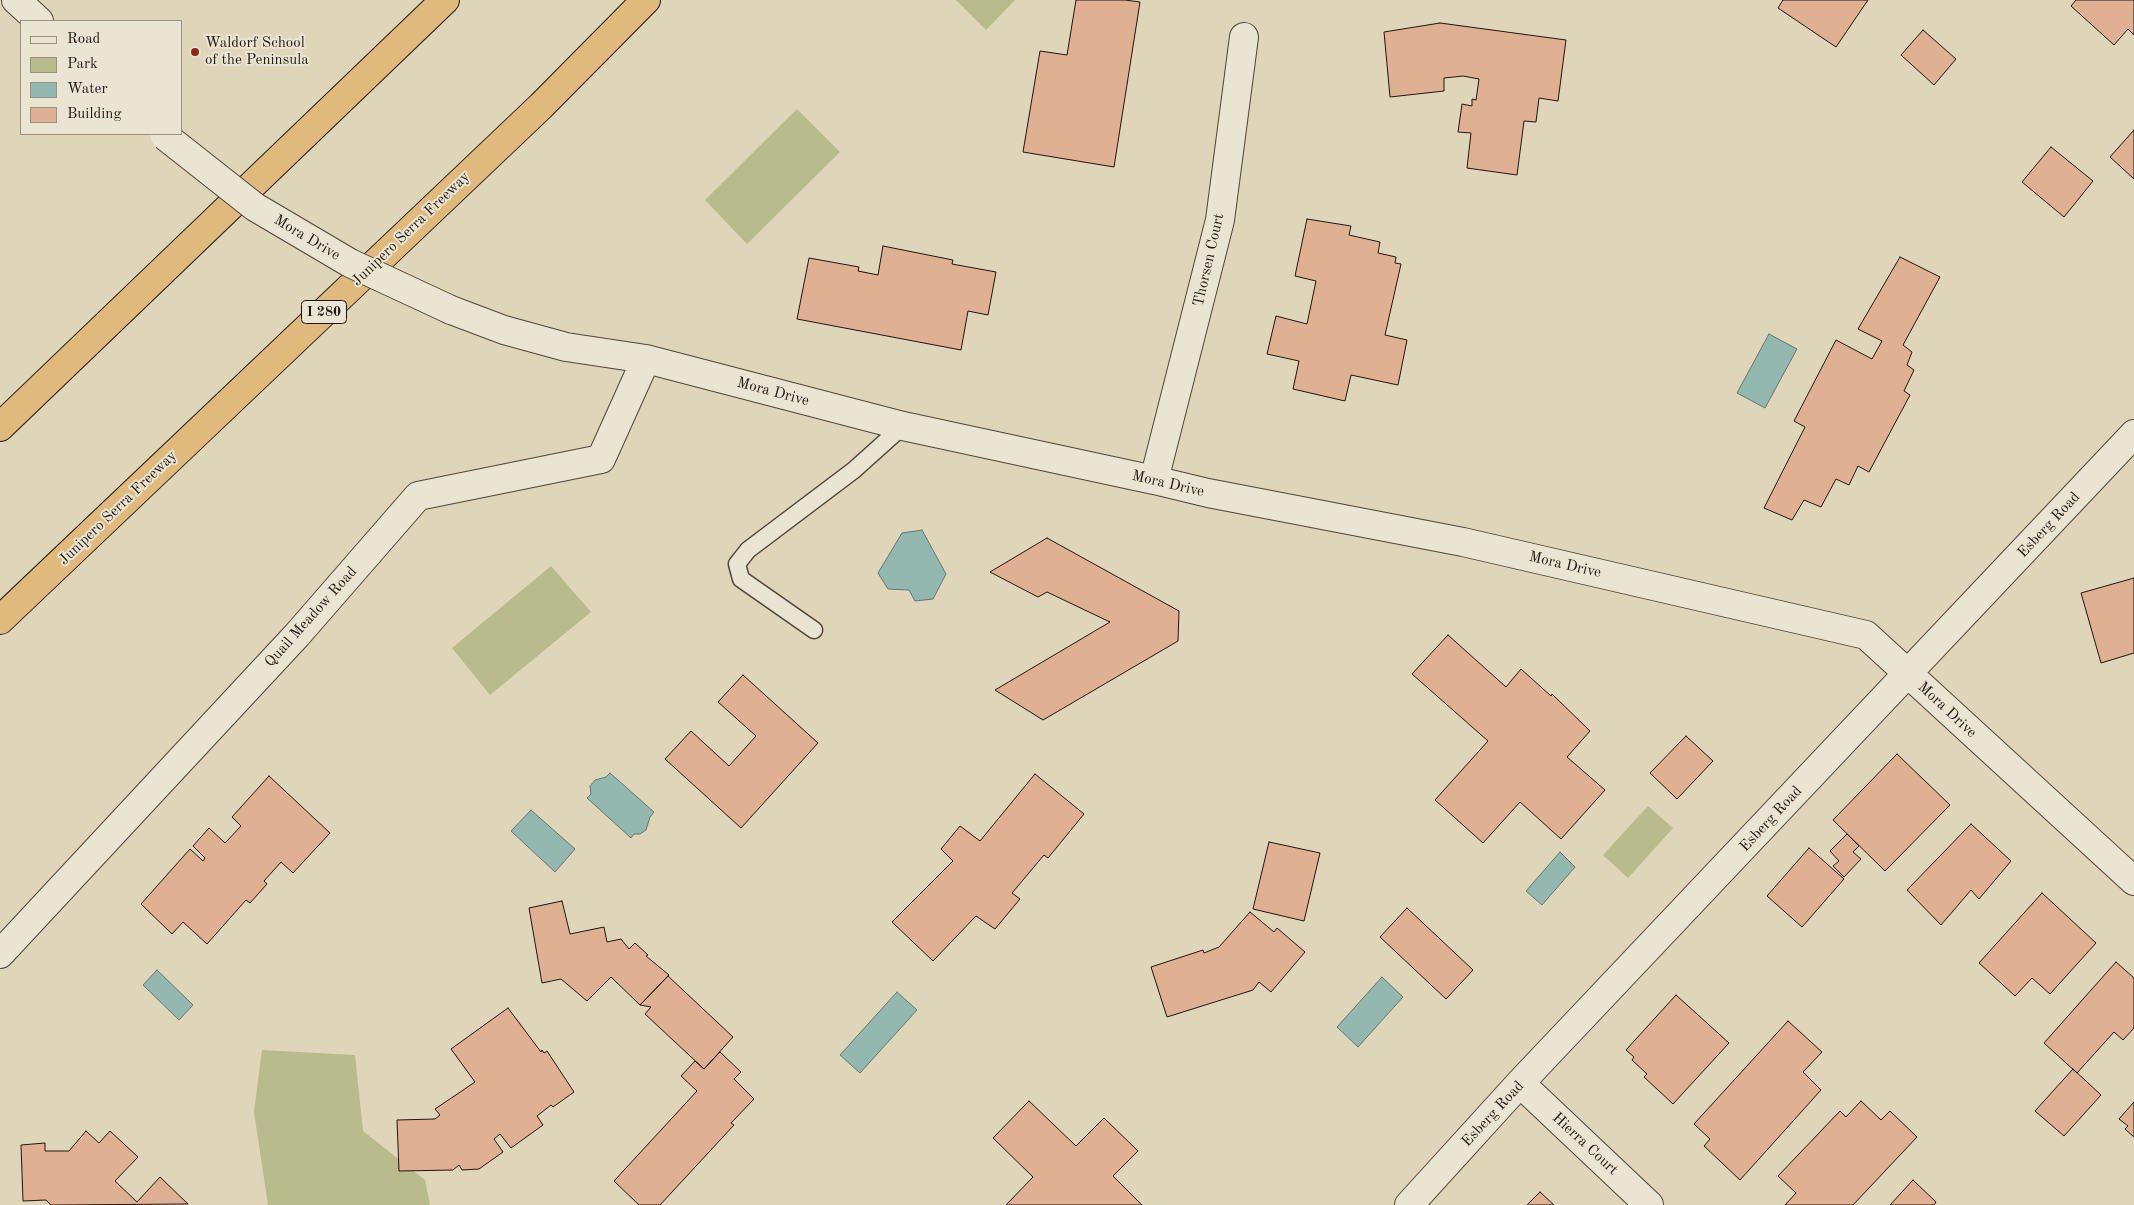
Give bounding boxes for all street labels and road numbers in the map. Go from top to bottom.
street label: Junipero Serra Freeway [348,168,474,290]
street label: Mora Drive [271,211,343,265]
street label: Thorsen Court [1190,212,1228,308]
road number: I 280 [302,300,346,324]
street label: Mora Drive [735,374,811,410]
street label: Junipero Serra Freeway [55,447,181,569]
street label: Mora Drive [1130,467,1206,501]
street label: Esberg Road [2014,488,2084,562]
street label: Mora Drive [1527,548,1603,582]
street label: Quail Meadow Road [261,563,361,671]
street label: Mora Drive [1914,678,1980,742]
street label: Esberg Road [1736,782,1806,856]
street label: Esberg Road [1458,1077,1528,1151]
street label: Hierra Court [1548,1109,1622,1179]

